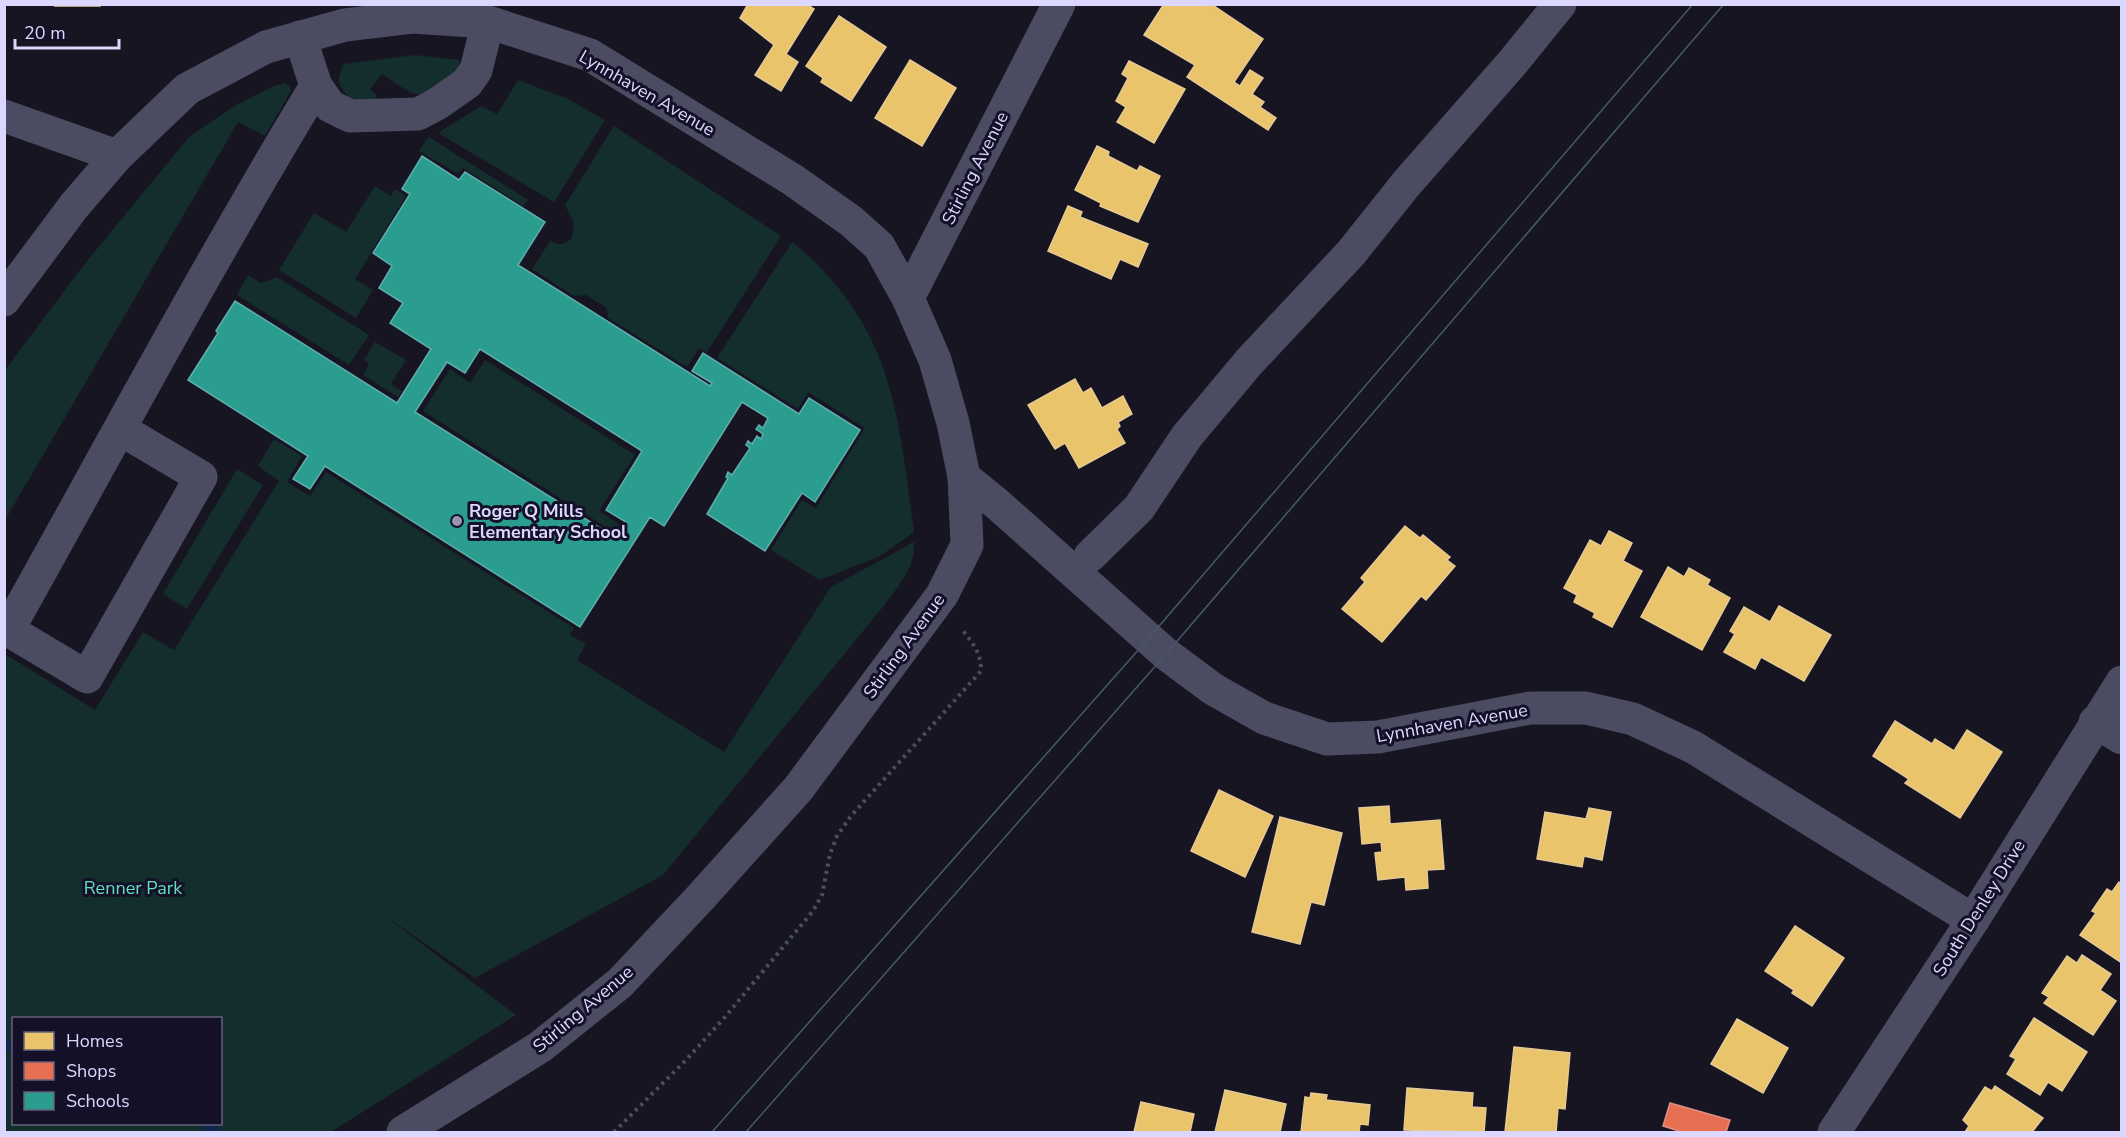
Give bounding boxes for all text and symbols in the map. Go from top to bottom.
scale bar [15,12,118,50]
text: 20 m [24,21,66,45]
street label: Lynnhaven Avenue [575,44,719,142]
street label: Stirling Avenue [936,107,1014,229]
place label: Roger Q Mills Elementary School [469,499,627,544]
marker: Roger Q Mills Elementary School [450,514,464,528]
street label: Stirling Avenue [858,589,950,703]
street label: Lynnhaven Avenue [1374,698,1530,748]
street label: South Denley Drive [1927,835,2031,981]
park label: Renner Park [84,876,183,900]
street label: Stirling Avenue [528,960,638,1058]
legend [12,1017,222,1125]
text: Homes [66,1029,123,1053]
text: Shops [66,1059,116,1083]
text: Schools [66,1089,130,1113]

